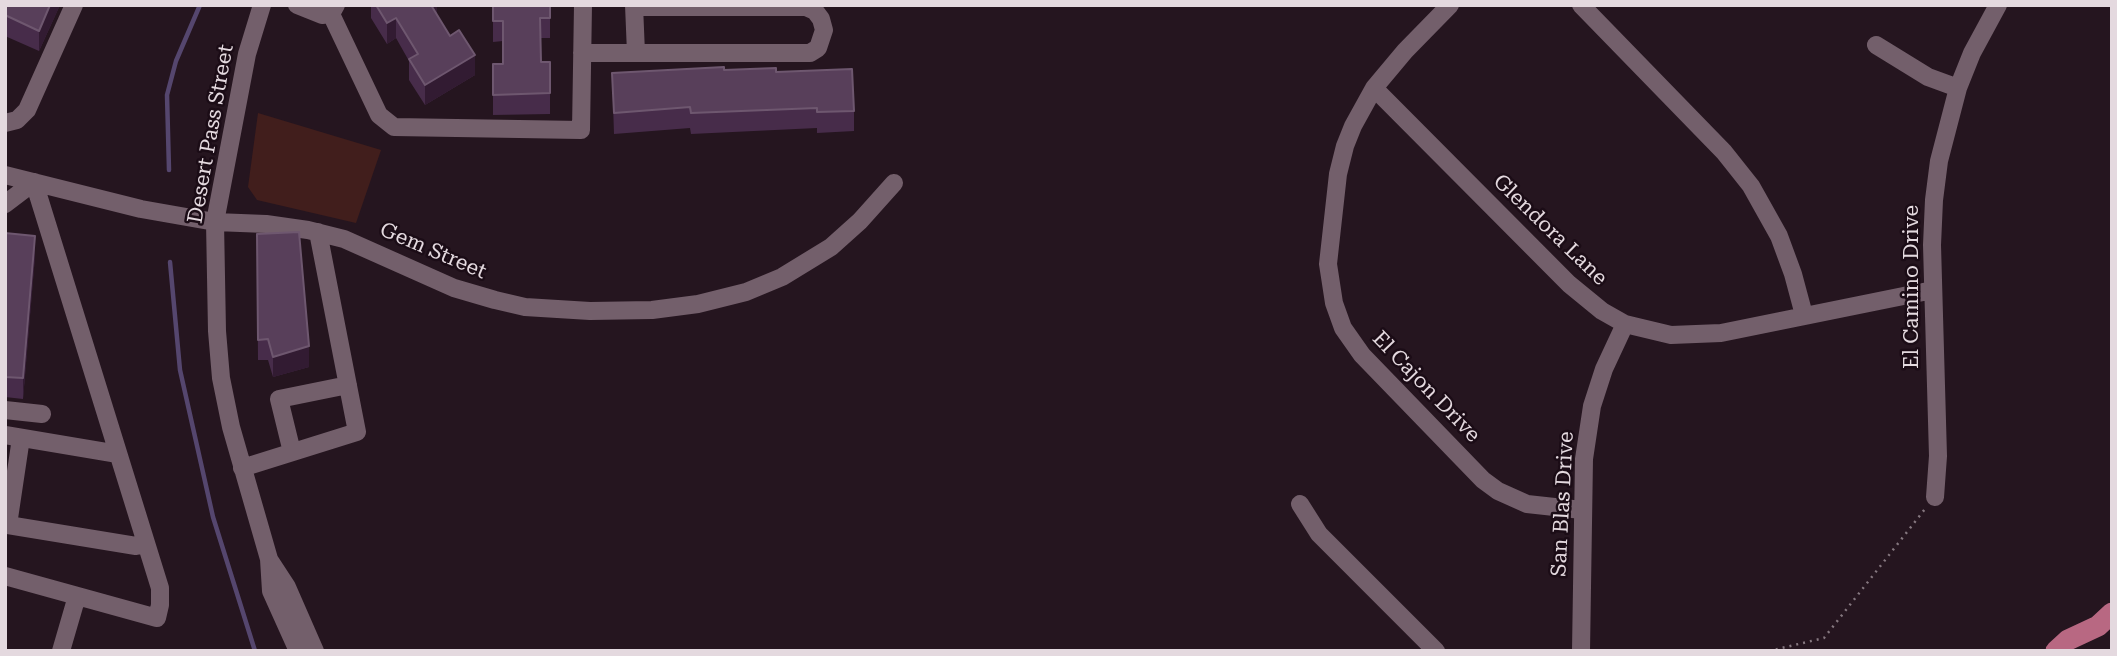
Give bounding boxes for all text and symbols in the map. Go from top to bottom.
street label: Desert Pass Street [183,43,239,225]
street label: Glendora Lane [1488,169,1612,291]
street label: El Camino Drive [1899,205,1925,369]
street label: Gem Street [376,217,490,285]
street label: El Cajon Drive [1367,326,1485,448]
street label: San Blas Drive [1547,431,1579,577]

